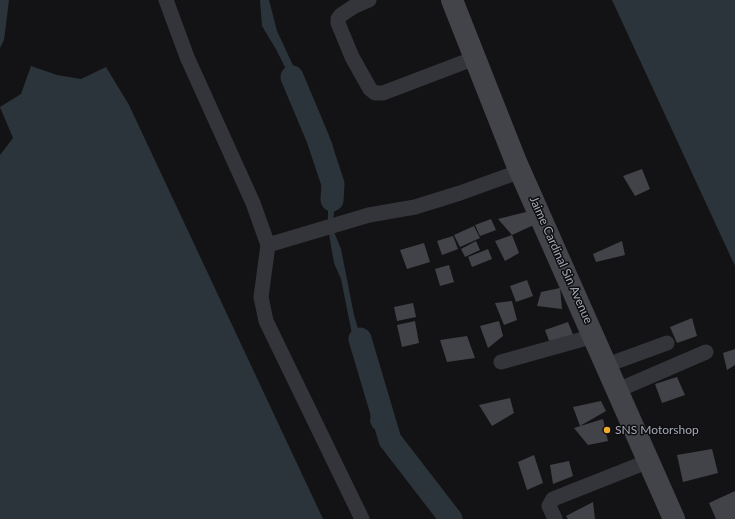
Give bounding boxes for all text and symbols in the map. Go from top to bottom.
street label: Jaime Cardinal Sin Avenue [526,194,596,326]
place label: SNS Motorshop [615,423,699,437]
marker: SNS Motorshop [602,425,612,435]

